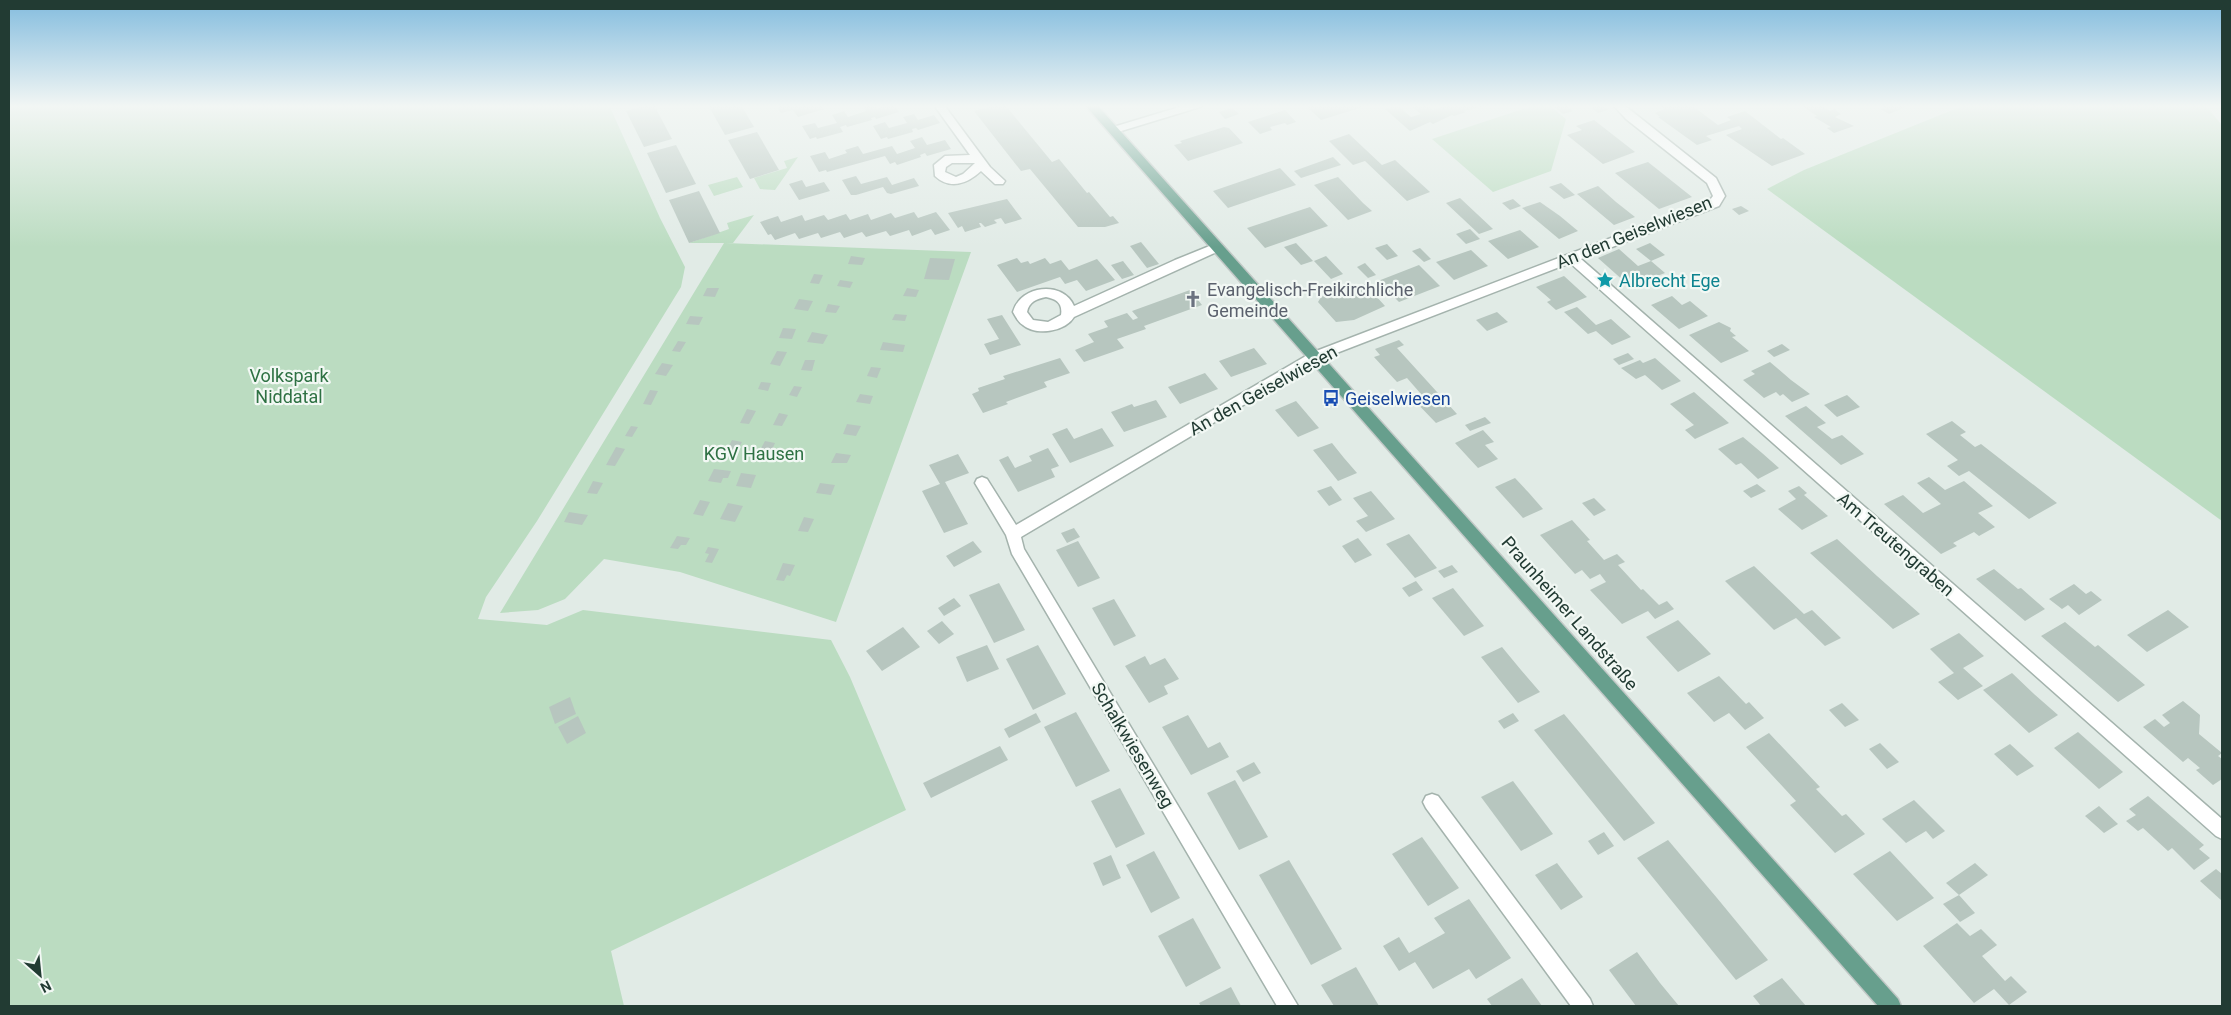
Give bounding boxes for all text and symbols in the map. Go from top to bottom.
street label: An den Geiselwiesen [1553,191,1715,273]
place icon: Albrecht Ege [1595,270,1615,290]
place label: Albrecht Ege [1619,270,1720,291]
place label: Evangelisch-Freikirchliche Gemeinde [1207,279,1413,321]
church icon: Evangelisch-Freikirchliche Gemeinde [1183,289,1203,309]
street label: An den Geiselwiesen [1185,341,1341,439]
park label: Volkspark Niddatal [249,365,329,407]
bus stop icon: Geiselwiesen [1321,388,1341,408]
place label: Geiselwiesen [1345,388,1451,409]
park label: KGV Hausen [704,443,804,464]
street label: Am Treutengraben [1833,488,1959,600]
street label: Praunheimer Landstraße [1497,532,1643,694]
street label: Schalkwiesenweg [1087,678,1179,812]
north arrow [15,950,65,1000]
text: N [38,977,54,996]

